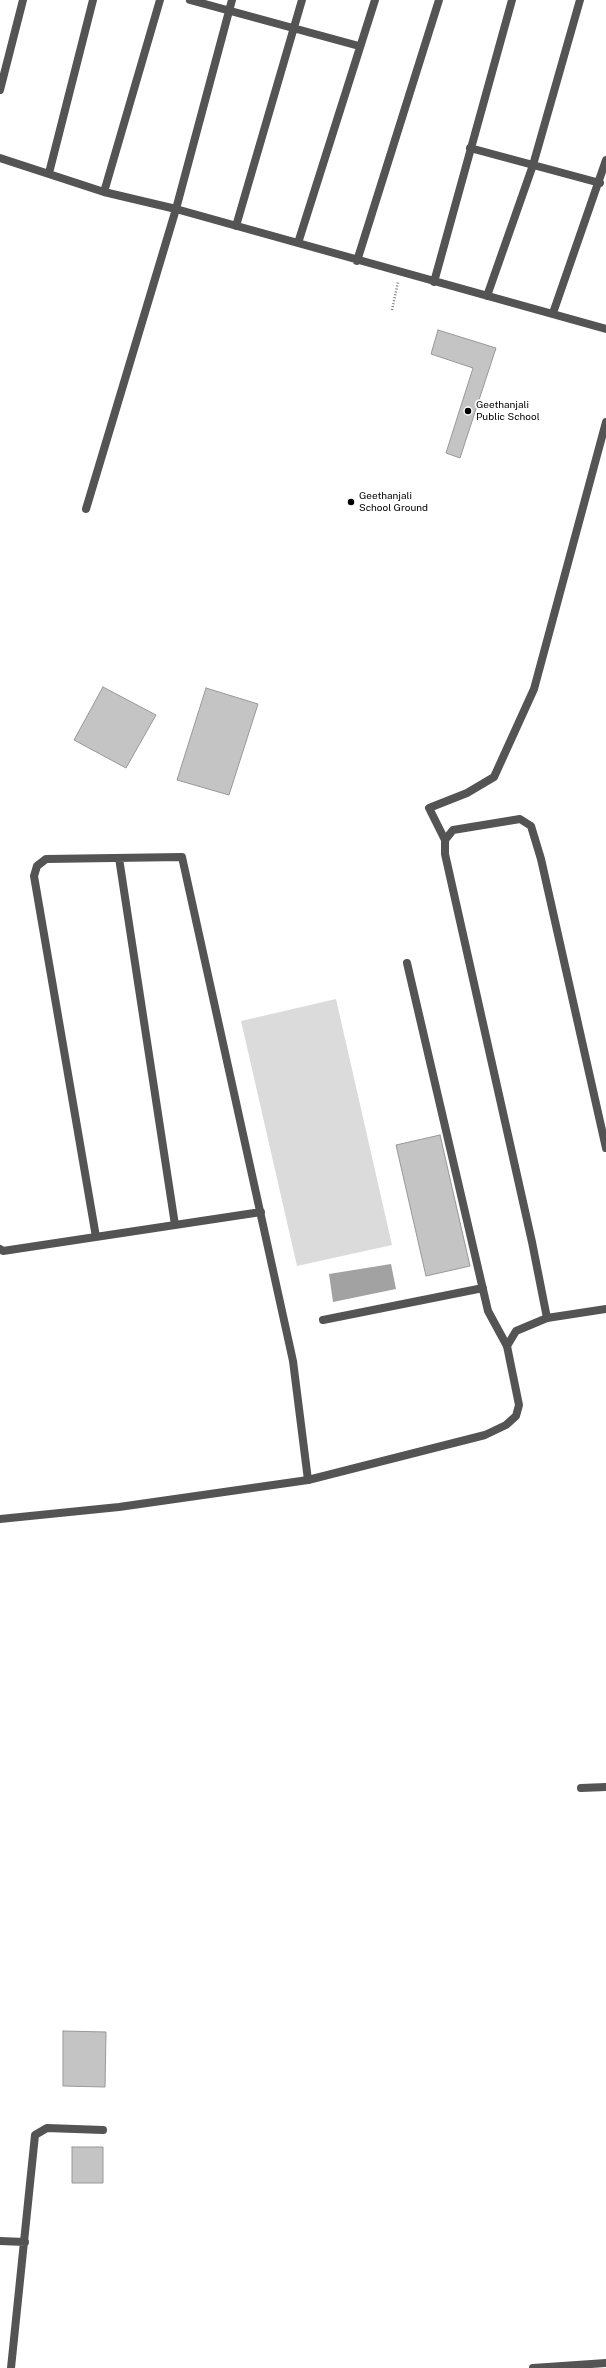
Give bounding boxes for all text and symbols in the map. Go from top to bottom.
place label: Geethanjali Public School [476,399,540,422]
marker: Geethanjali Public School [463,406,473,416]
place label: Geethanjali School Ground [359,490,428,514]
marker: Geethanjali School Ground [346,497,356,507]

